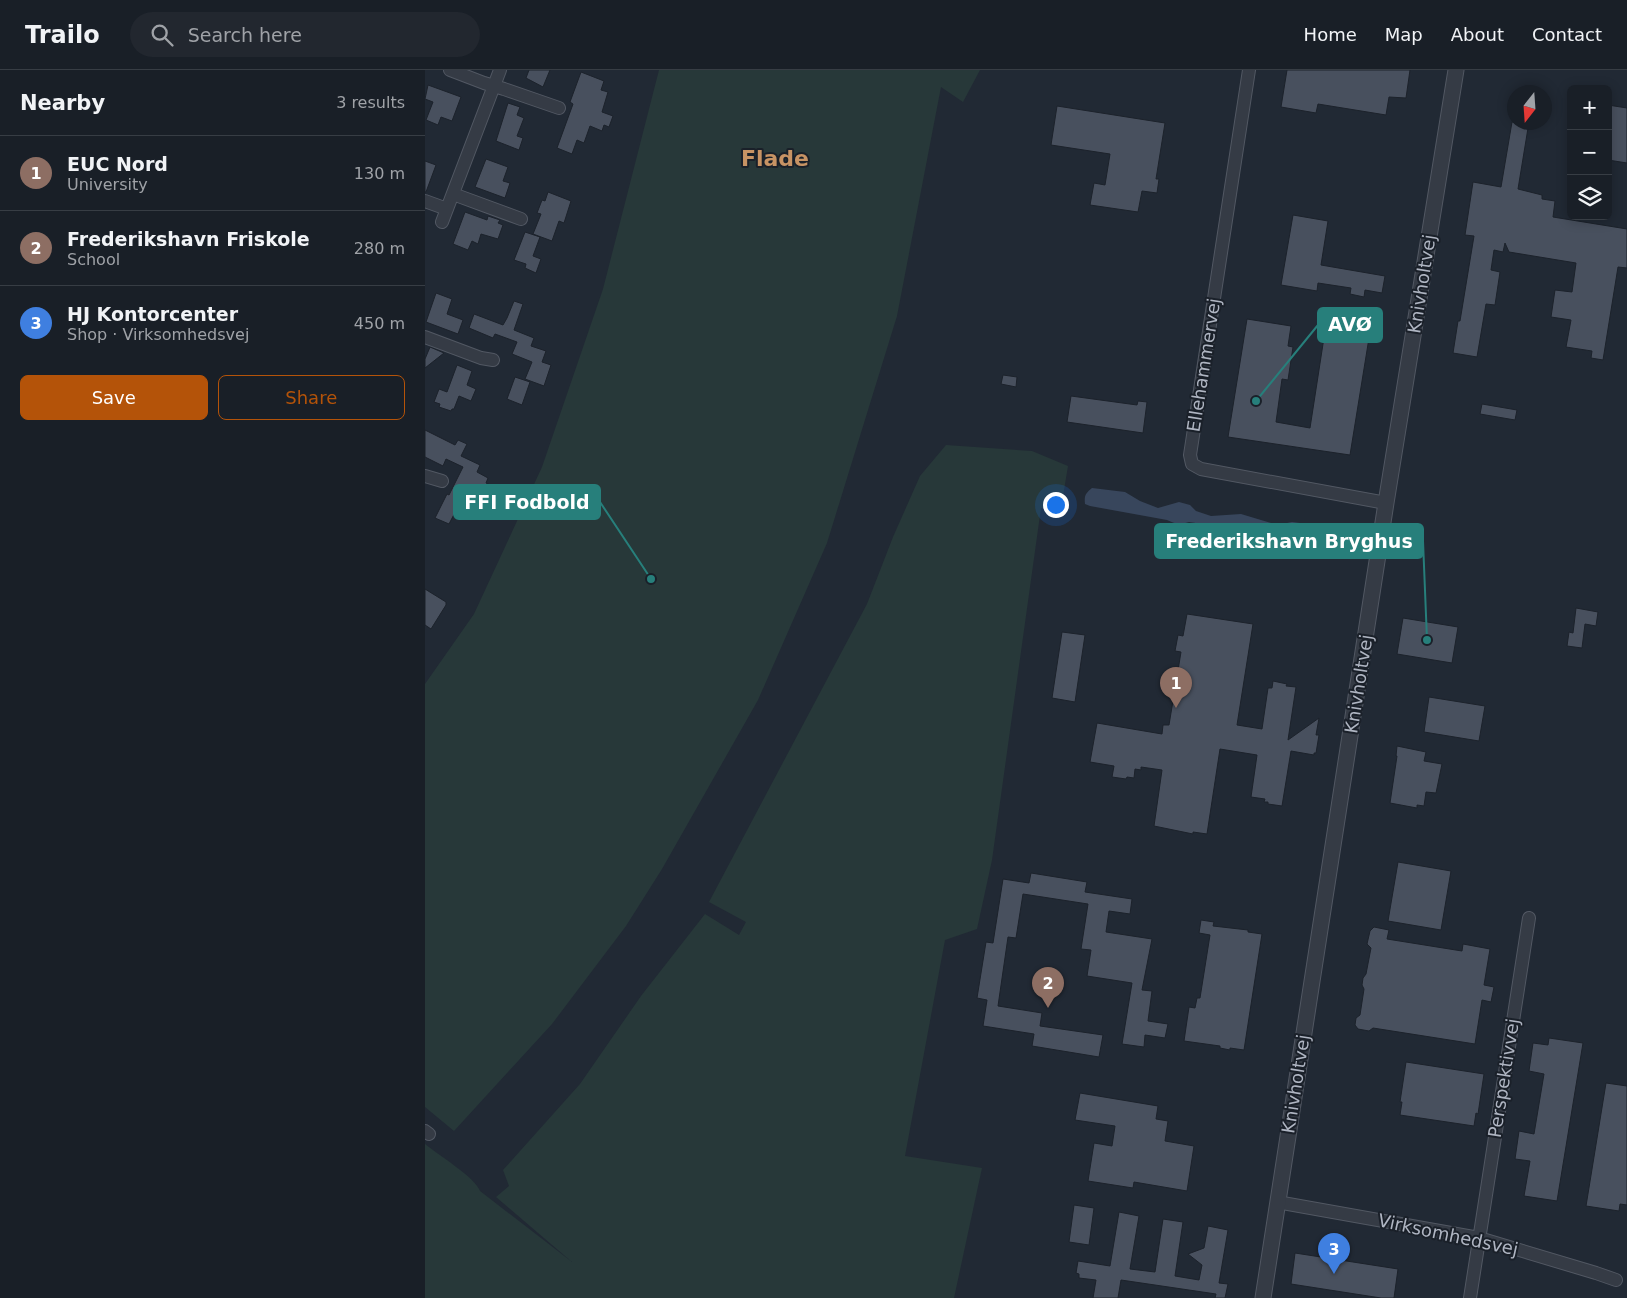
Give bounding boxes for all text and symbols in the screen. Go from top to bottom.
search box [130,12,480,57]
text: Trailo [25,21,100,49]
icon: search [148,21,176,49]
text: Search here [188,24,302,46]
text: Home [1304,24,1357,45]
text: Map [1385,24,1423,45]
text: About [1451,24,1504,45]
text: Contact [1532,24,1602,45]
north arrow [1507,85,1552,130]
map controls [1567,85,1612,220]
button: + [1567,85,1612,130]
text: Nearby [20,91,105,115]
text: 3 results [336,93,405,112]
button: − [1567,130,1612,175]
district label: Flade [741,146,809,171]
text: EUC Nord [67,153,168,175]
text: 1 [30,164,42,183]
text: 130 m [354,164,405,183]
text: University [67,175,148,194]
button: layers [1567,175,1612,220]
text: Frederikshavn Friskole [67,228,310,250]
street label: Knivholtvej [1403,233,1440,335]
text: 2 [30,239,42,258]
text: 280 m [354,239,405,258]
text: School [67,250,120,269]
street label: Ellehammervej [1183,297,1224,433]
text: HJ Kontorcenter [67,303,238,325]
callout: AVØ [1318,308,1382,342]
text: AVØ [1328,313,1372,335]
text: 3 [30,314,42,333]
text: 450 m [354,314,405,333]
text: Shop · Virksomhedsvej [67,325,249,344]
button: Save [20,375,208,420]
button: Share [218,375,405,420]
callout: FFI Fodbold [454,485,600,519]
text: FFI Fodbold [464,491,590,513]
your location [1043,492,1069,518]
callout: Frederikshavn Bryghus [1155,524,1423,558]
text: Frederikshavn Bryghus [1165,530,1413,552]
street label: Knivholtvej [1340,633,1377,735]
pin: 1 [1160,667,1192,708]
pin: 2 [1032,967,1064,1008]
street label: Perspektivvej [1484,1017,1523,1139]
street label: Knivholtvej [1277,1033,1314,1135]
street label: Virksomhedsvej [1376,1209,1520,1260]
pin: 3 [1318,1233,1350,1274]

